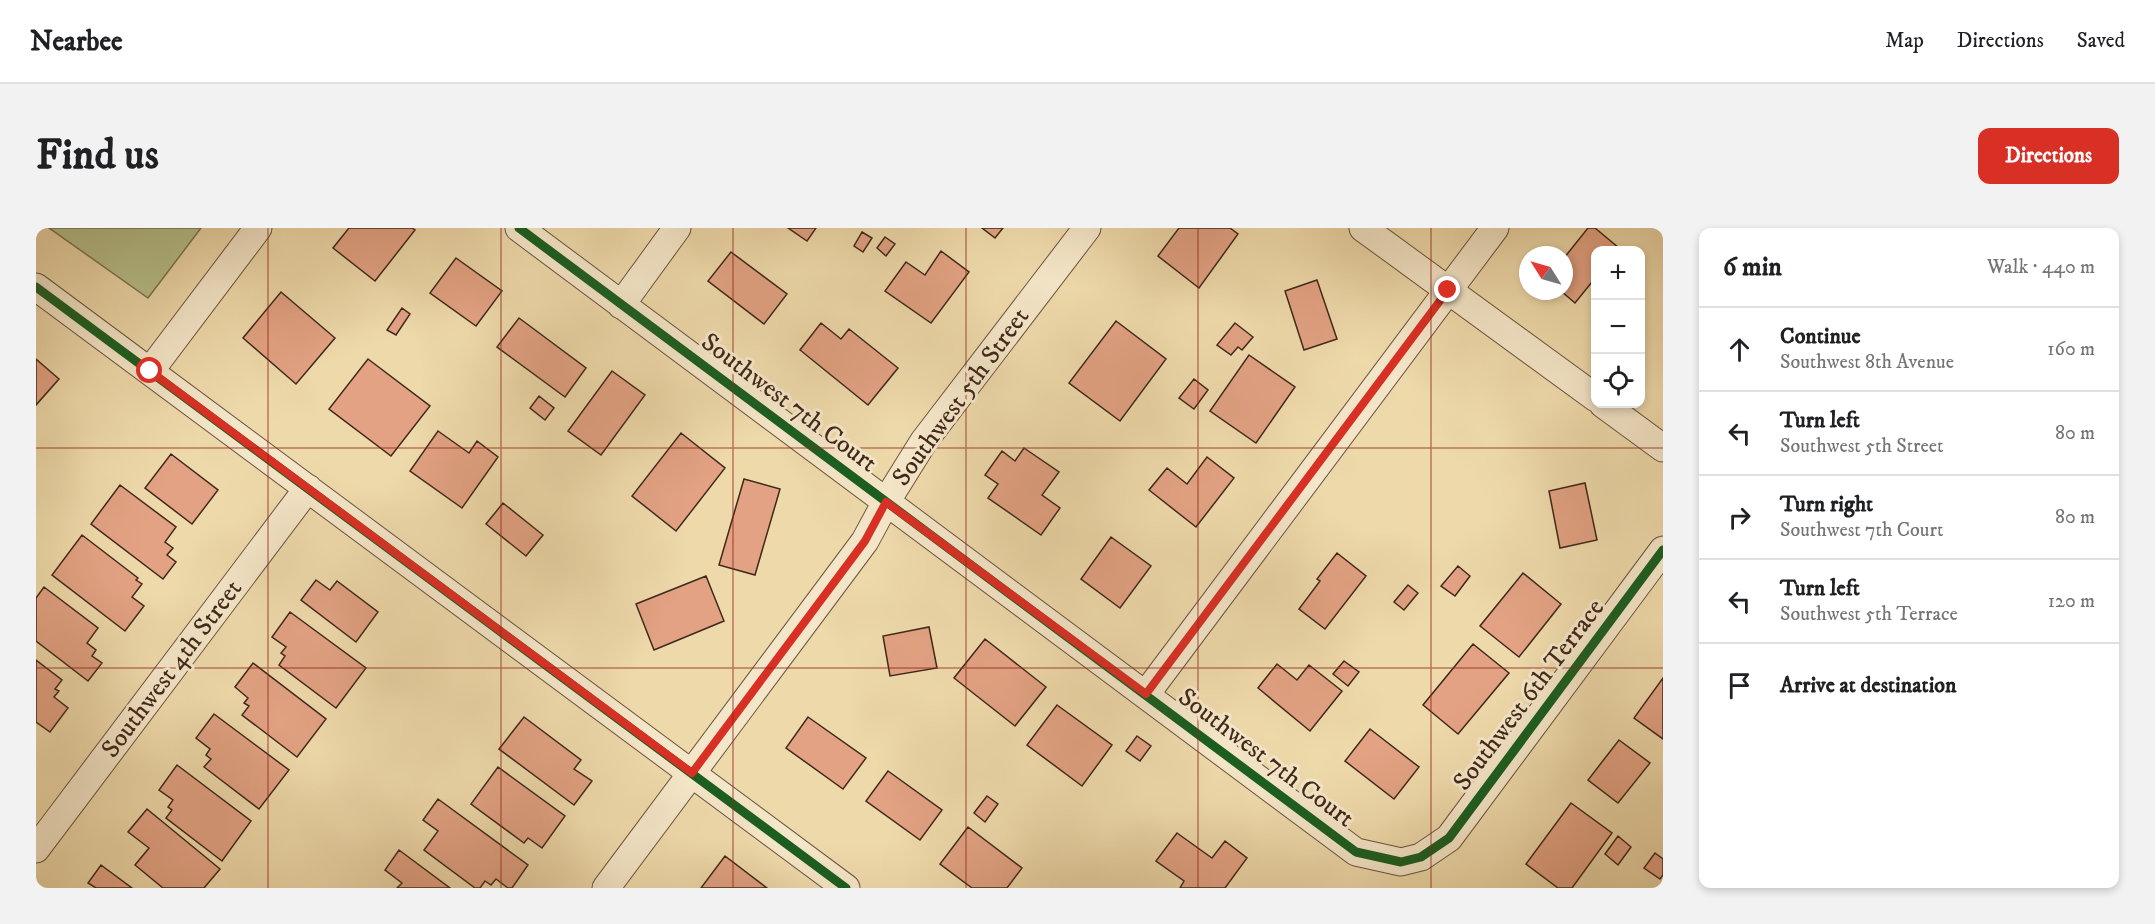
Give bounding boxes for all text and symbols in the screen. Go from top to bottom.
text: Nearbee [30,24,123,59]
text: Map [1885,28,1924,54]
text: Directions [1957,28,2044,54]
text: Saved [2077,28,2125,54]
button: Directions [1978,128,2119,184]
text: Find us [36,130,159,182]
north arrow [1519,246,1573,300]
map controls [1591,246,1645,408]
button: + [1591,246,1645,300]
text: 6 min [1723,251,1782,284]
text: Walk · 440 m [1987,255,2095,280]
route end [1434,276,1460,302]
button: − [1591,300,1645,354]
street label: Southwest 5th Street [885,301,1037,493]
text: Continue [1780,323,1861,350]
street label: Southwest 7th Court [694,326,884,480]
icon: ahead [1723,333,1756,366]
text: 160 m [2047,337,2095,362]
text: Southwest 8th Avenue [1780,350,1954,375]
button: locate [1591,354,1645,408]
route start [136,357,162,383]
text: Turn left [1780,407,1860,434]
icon: left [1723,417,1756,450]
text: 80 m [2055,421,2095,446]
text: Southwest 5th Street [1780,434,1944,459]
text: Turn right [1780,491,1873,518]
icon: right [1723,501,1756,534]
text: 80 m [2055,505,2095,530]
text: Southwest 7th Court [1780,518,1943,543]
street label: Southwest 4th Street [94,573,250,765]
text: Turn left [1780,575,1860,602]
icon: left [1723,585,1756,618]
text: 120 m [2048,589,2095,614]
street label: Southwest 6th Terrace [1446,592,1612,798]
text: Southwest 5th Terrace [1780,602,1958,627]
icon: arrive [1723,669,1756,702]
text: Arrive at destination [1780,672,1957,699]
street label: Southwest 7th Court [1171,681,1361,835]

